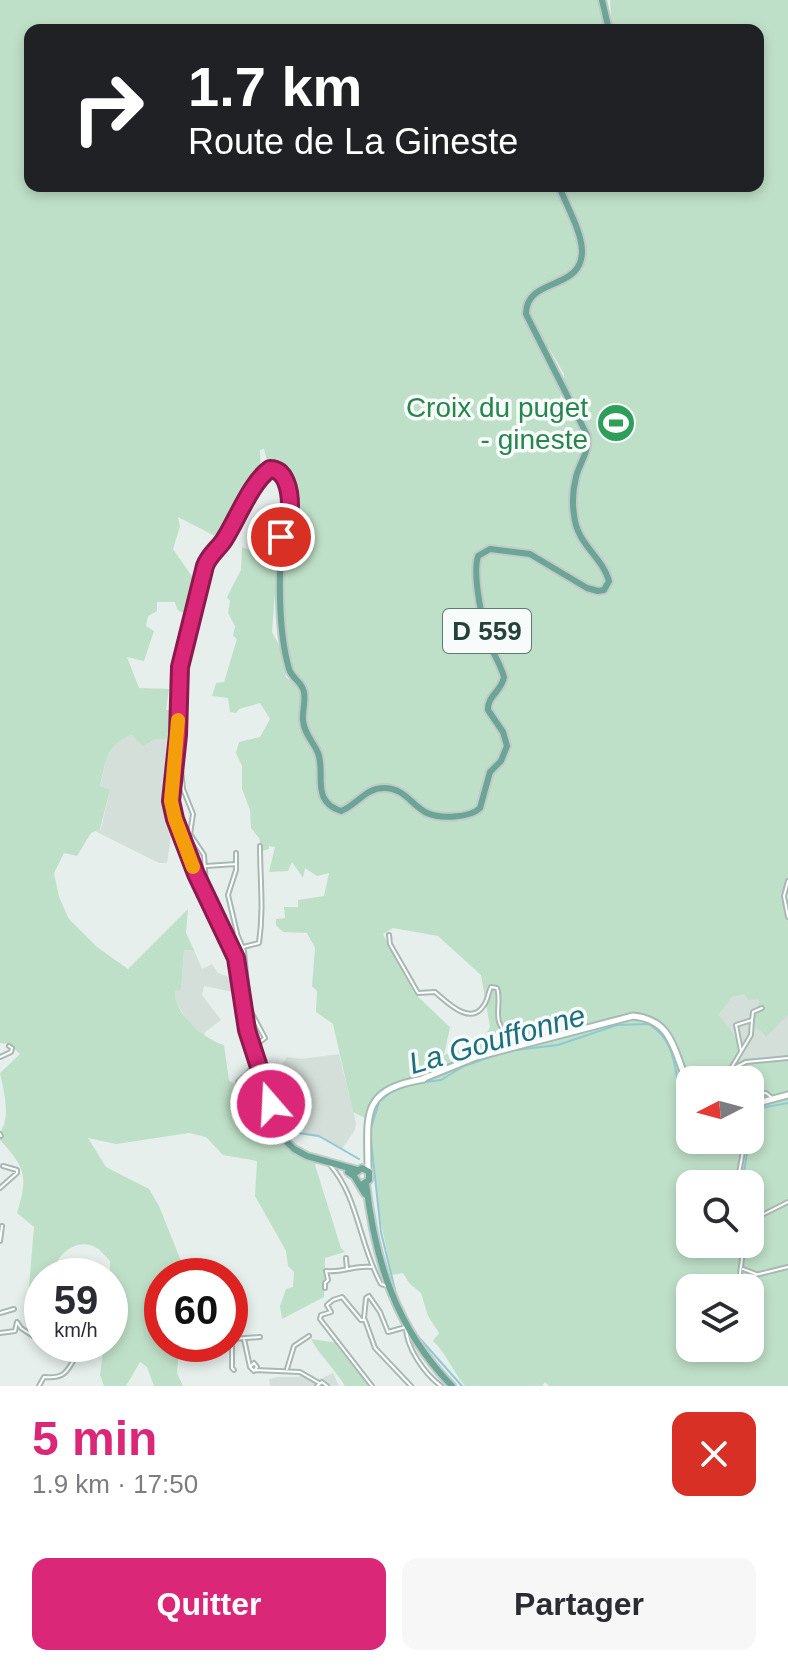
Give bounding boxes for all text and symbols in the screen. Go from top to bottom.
text: 1.7 km [188,55,362,118]
icon: right [56,56,160,160]
text: Route de La Gineste [188,121,518,162]
place label: Croix du puget - gineste [406,392,588,455]
sports icon: Croix du puget - gineste [595,402,637,444]
pin [247,503,315,571]
icon: arrive [259,515,303,559]
road number: D 559 [443,609,531,653]
water label: La Gouffonne [405,998,589,1080]
position arrow [229,1062,313,1146]
north arrow [676,1066,764,1154]
map controls [676,1066,764,1362]
button: search [676,1170,764,1258]
speed limit sign: 60 [144,1258,248,1362]
button: layers [676,1274,764,1362]
text: 59 [54,1278,98,1322]
text: km/h [54,1319,98,1341]
text: 5 min [32,1412,157,1465]
button: close [672,1412,756,1496]
text: 1.9 km · 17:50 [32,1469,198,1499]
button: Quitter [32,1558,386,1650]
button: Partager [402,1558,756,1650]

